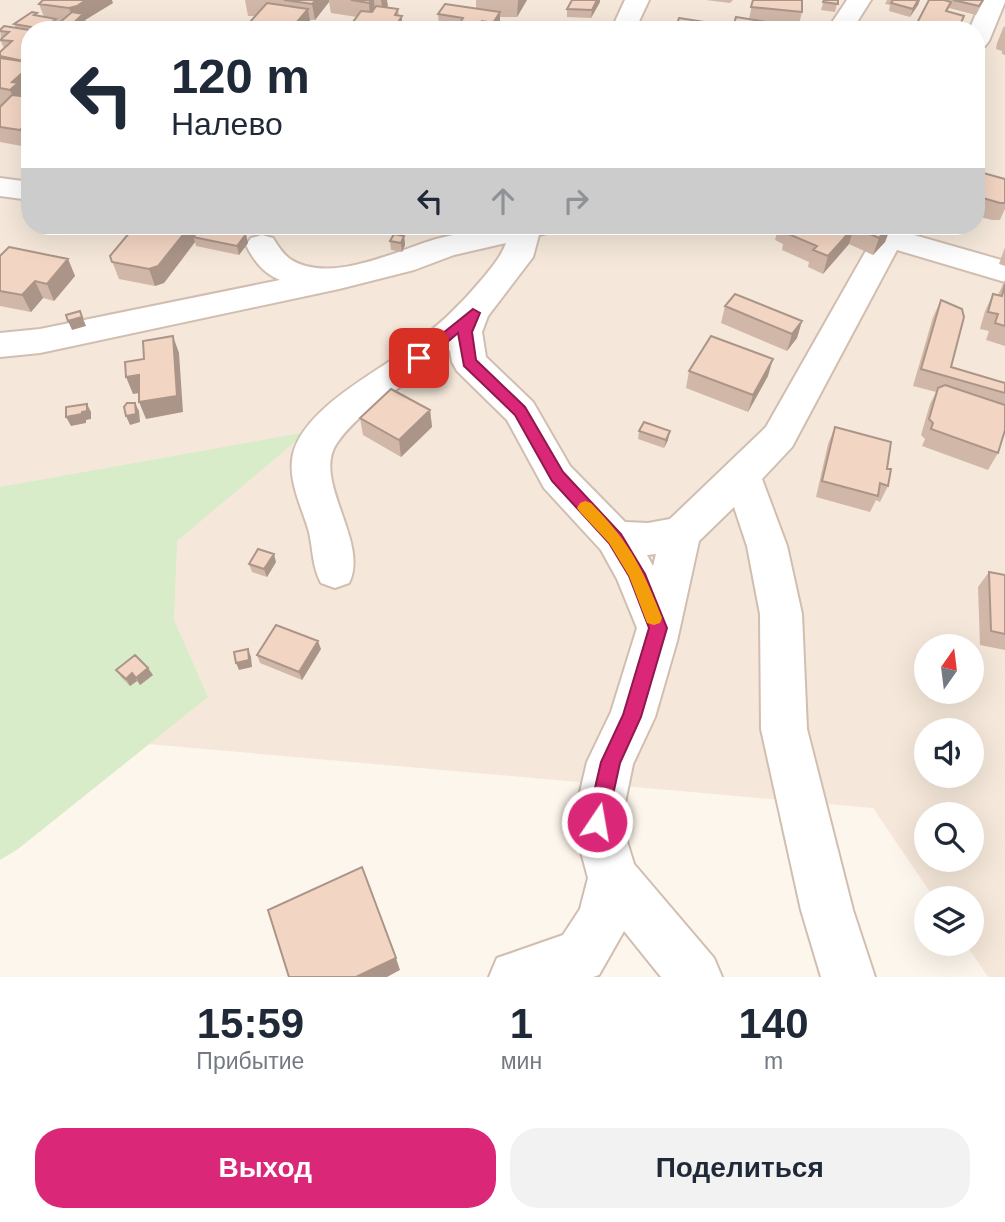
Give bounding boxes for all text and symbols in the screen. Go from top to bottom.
icon: left [56,49,147,140]
text: 120 m [171,49,310,103]
text: Налево [171,106,283,142]
icon: left [411,182,449,220]
icon: ahead [484,182,522,220]
icon: right [557,182,595,220]
pin [389,328,449,388]
icon: arrive [400,339,438,377]
north arrow [914,634,984,704]
map controls [914,634,984,956]
button: sound [914,718,984,788]
position arrow [560,785,634,859]
button: search [914,802,984,872]
button: layers [914,886,984,956]
text: 15:59 [197,1000,304,1047]
text: 1 [510,1000,533,1047]
text: 140 [739,1000,809,1047]
text: Прибытие [196,1048,304,1074]
text: мин [501,1048,542,1074]
text: m [764,1048,783,1074]
button: Выход [35,1128,496,1208]
button: Поделиться [510,1128,970,1208]

